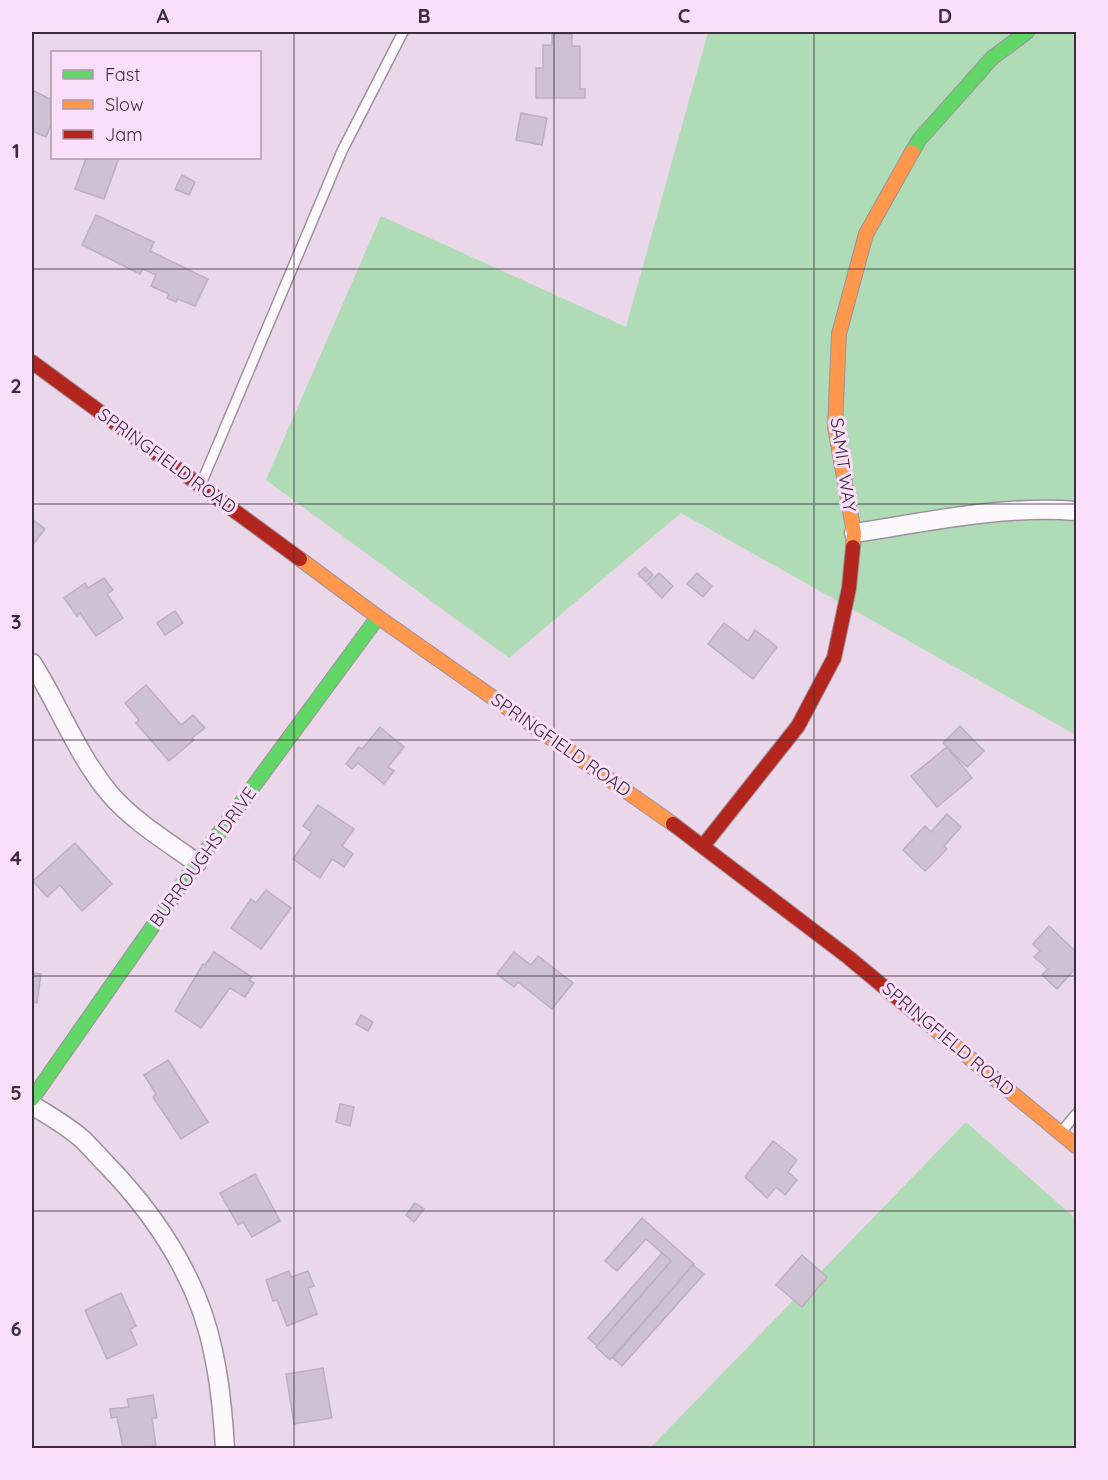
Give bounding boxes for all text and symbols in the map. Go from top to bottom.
text: A [157,3,170,28]
text: B [417,3,431,28]
text: C [678,3,691,28]
text: D [938,3,952,28]
legend [51,51,261,159]
text: Fast [105,63,140,86]
text: Slow [105,93,143,116]
text: Jam [105,123,143,146]
text: 1 [12,138,20,163]
text: 2 [10,373,22,398]
street label: SPRINGFIELD ROAD [94,403,241,519]
street label: SAMIT WAY [826,416,861,514]
text: 3 [11,609,21,634]
street label: SPRINGFIELD ROAD [487,688,636,802]
street label: BURROUGHS DRIVE [144,782,261,931]
text: 4 [10,845,22,870]
street label: SPRINGFIELD ROAD [878,977,1019,1101]
text: 5 [10,1080,22,1105]
text: 6 [10,1316,22,1341]

